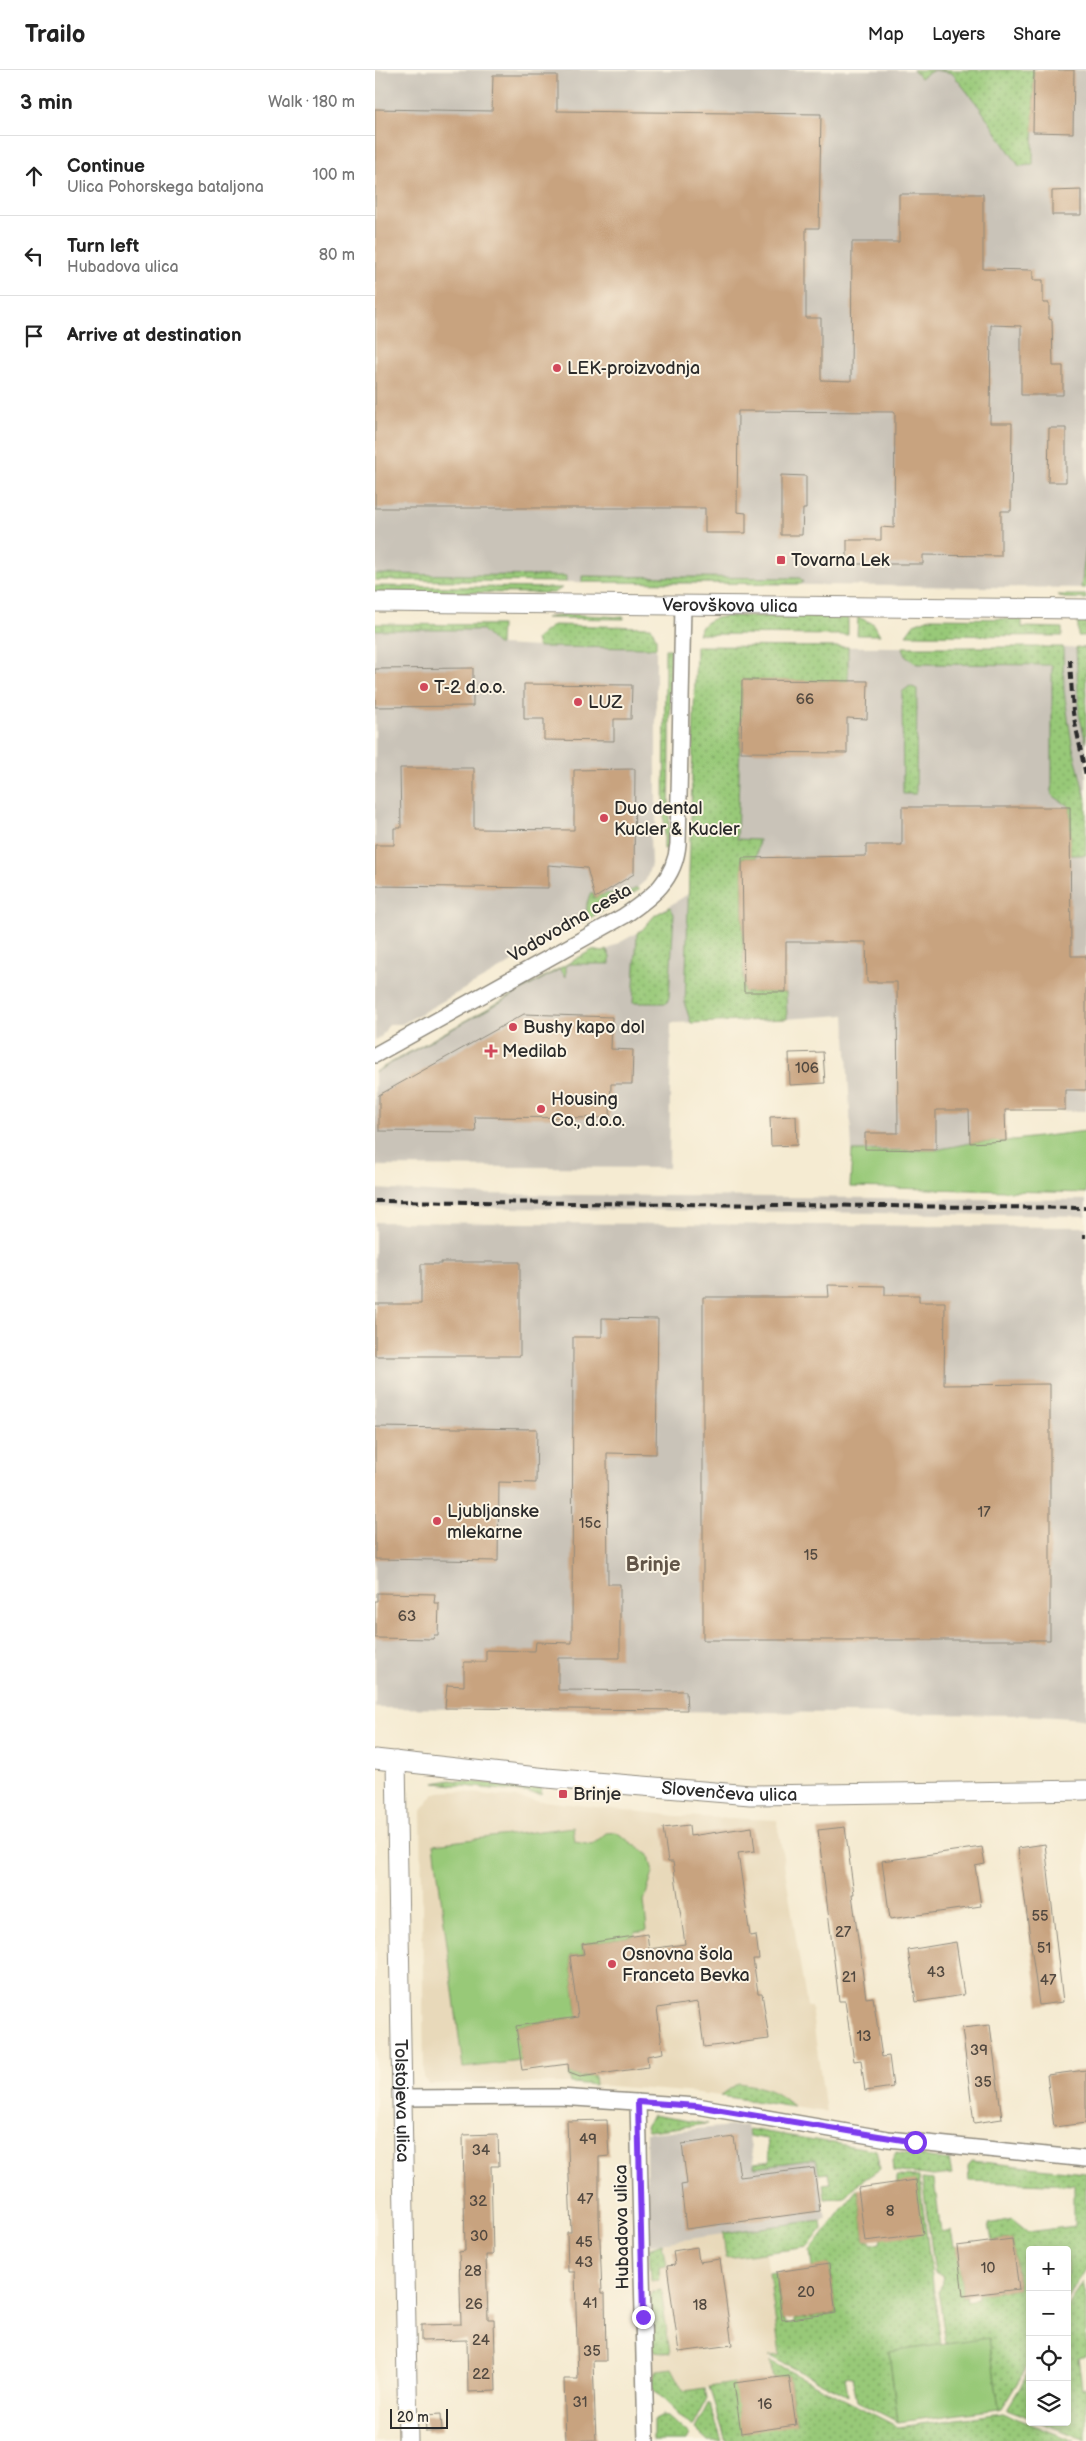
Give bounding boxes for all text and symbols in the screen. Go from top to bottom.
text: Trailo [25,20,85,49]
text: Map [868,24,904,45]
text: Layers [932,24,985,45]
text: Share [1013,24,1061,45]
text: 3 min [20,90,73,115]
text: Walk · 180 m [268,93,355,112]
text: Continue [67,155,145,178]
icon: ahead [20,162,48,190]
text: 100 m [312,166,355,185]
text: Ulica Pohorskega bataljona [67,178,264,197]
text: Turn left [67,235,139,258]
icon: left [20,242,48,270]
text: 80 m [319,246,355,265]
text: Hubadova ulica [67,258,179,277]
icon: arrive [20,322,48,350]
text: Arrive at destination [67,324,242,347]
place label: LEK-proizvodnja [567,358,700,379]
marker: LEK-proizvodnja [551,362,563,374]
place label: Tovarna Lek [791,550,890,571]
marker: Tovarna Lek [775,554,787,566]
street label: Verovškova ulica [662,594,798,617]
place label: T-2 d.o.o. [434,677,505,698]
marker: T-2 d.o.o. [418,681,430,693]
house number: 66 [796,690,814,709]
place label: LUZ [588,692,623,713]
marker: LUZ [572,696,584,708]
place label: Duo dental Kucler & Kucler [614,798,740,840]
marker: Duo dental Kucler & Kucler [598,812,610,824]
street label: Vodovodna cesta [505,879,635,967]
place label: Bushy kapo dol [523,1017,645,1038]
marker: Bushy kapo dol [507,1021,519,1033]
place label: Medilab [502,1041,567,1062]
marker: Medilab [484,1044,498,1058]
house number: 106 [795,1059,819,1078]
place label: Housing Co., d.o.o. [551,1089,625,1131]
marker: Housing Co., d.o.o. [535,1103,547,1115]
place label: Ljubljanske mlekarne [447,1501,539,1543]
house number: 17 [977,1503,991,1522]
house number: 15c [579,1514,601,1533]
marker: Ljubljanske mlekarne [431,1515,443,1527]
house number: 15 [804,1546,818,1565]
district label: Brinje [626,1553,680,1577]
house number: 63 [398,1607,416,1626]
street label: Slovenčeva ulica [661,1777,797,1806]
place label: Brinje [573,1784,621,1805]
marker: Brinje [557,1788,569,1800]
house number: 55 [1031,1907,1049,1926]
house number: 27 [835,1923,852,1942]
house number: 51 [1037,1939,1051,1958]
place label: Osnovna šola Franceta Bevka [622,1944,750,1986]
marker: Osnovna šola Franceta Bevka [606,1958,618,1970]
house number: 43 [927,1963,945,1982]
house number: 21 [842,1968,856,1987]
house number: 47 [1040,1971,1057,1990]
house number: 13 [856,2027,872,2046]
street label: Tolstojeva ulica [390,2039,414,2163]
house number: 39 [970,2041,988,2060]
house number: 35 [974,2073,992,2092]
house number: 49 [579,2130,597,2149]
route start [904,2131,927,2154]
house number: 34 [472,2141,490,2160]
street label: Hubadova ulica [610,2164,634,2290]
house number: 47 [577,2190,594,2209]
house number: 32 [469,2192,487,2211]
house number: 8 [886,2202,895,2221]
house number: 30 [470,2227,488,2246]
house number: 45 [575,2233,593,2252]
map controls [1026,2246,1071,2426]
button: + [1026,2246,1071,2291]
house number: 43 [575,2253,593,2272]
house number: 10 [981,2259,995,2278]
house number: 28 [464,2262,482,2281]
house number: 20 [797,2283,815,2302]
button: − [1026,2291,1071,2336]
house number: 41 [583,2294,597,2313]
house number: 26 [465,2295,483,2314]
house number: 18 [693,2296,708,2315]
route end [632,2306,655,2329]
house number: 24 [472,2331,490,2350]
button: locate [1026,2336,1071,2381]
house number: 35 [583,2342,601,2361]
house number: 22 [472,2365,490,2384]
button: layers [1026,2381,1071,2426]
house number: 31 [572,2393,588,2412]
house number: 16 [758,2395,772,2414]
scale bar [390,2406,447,2429]
text: 20 m [397,2409,429,2426]

